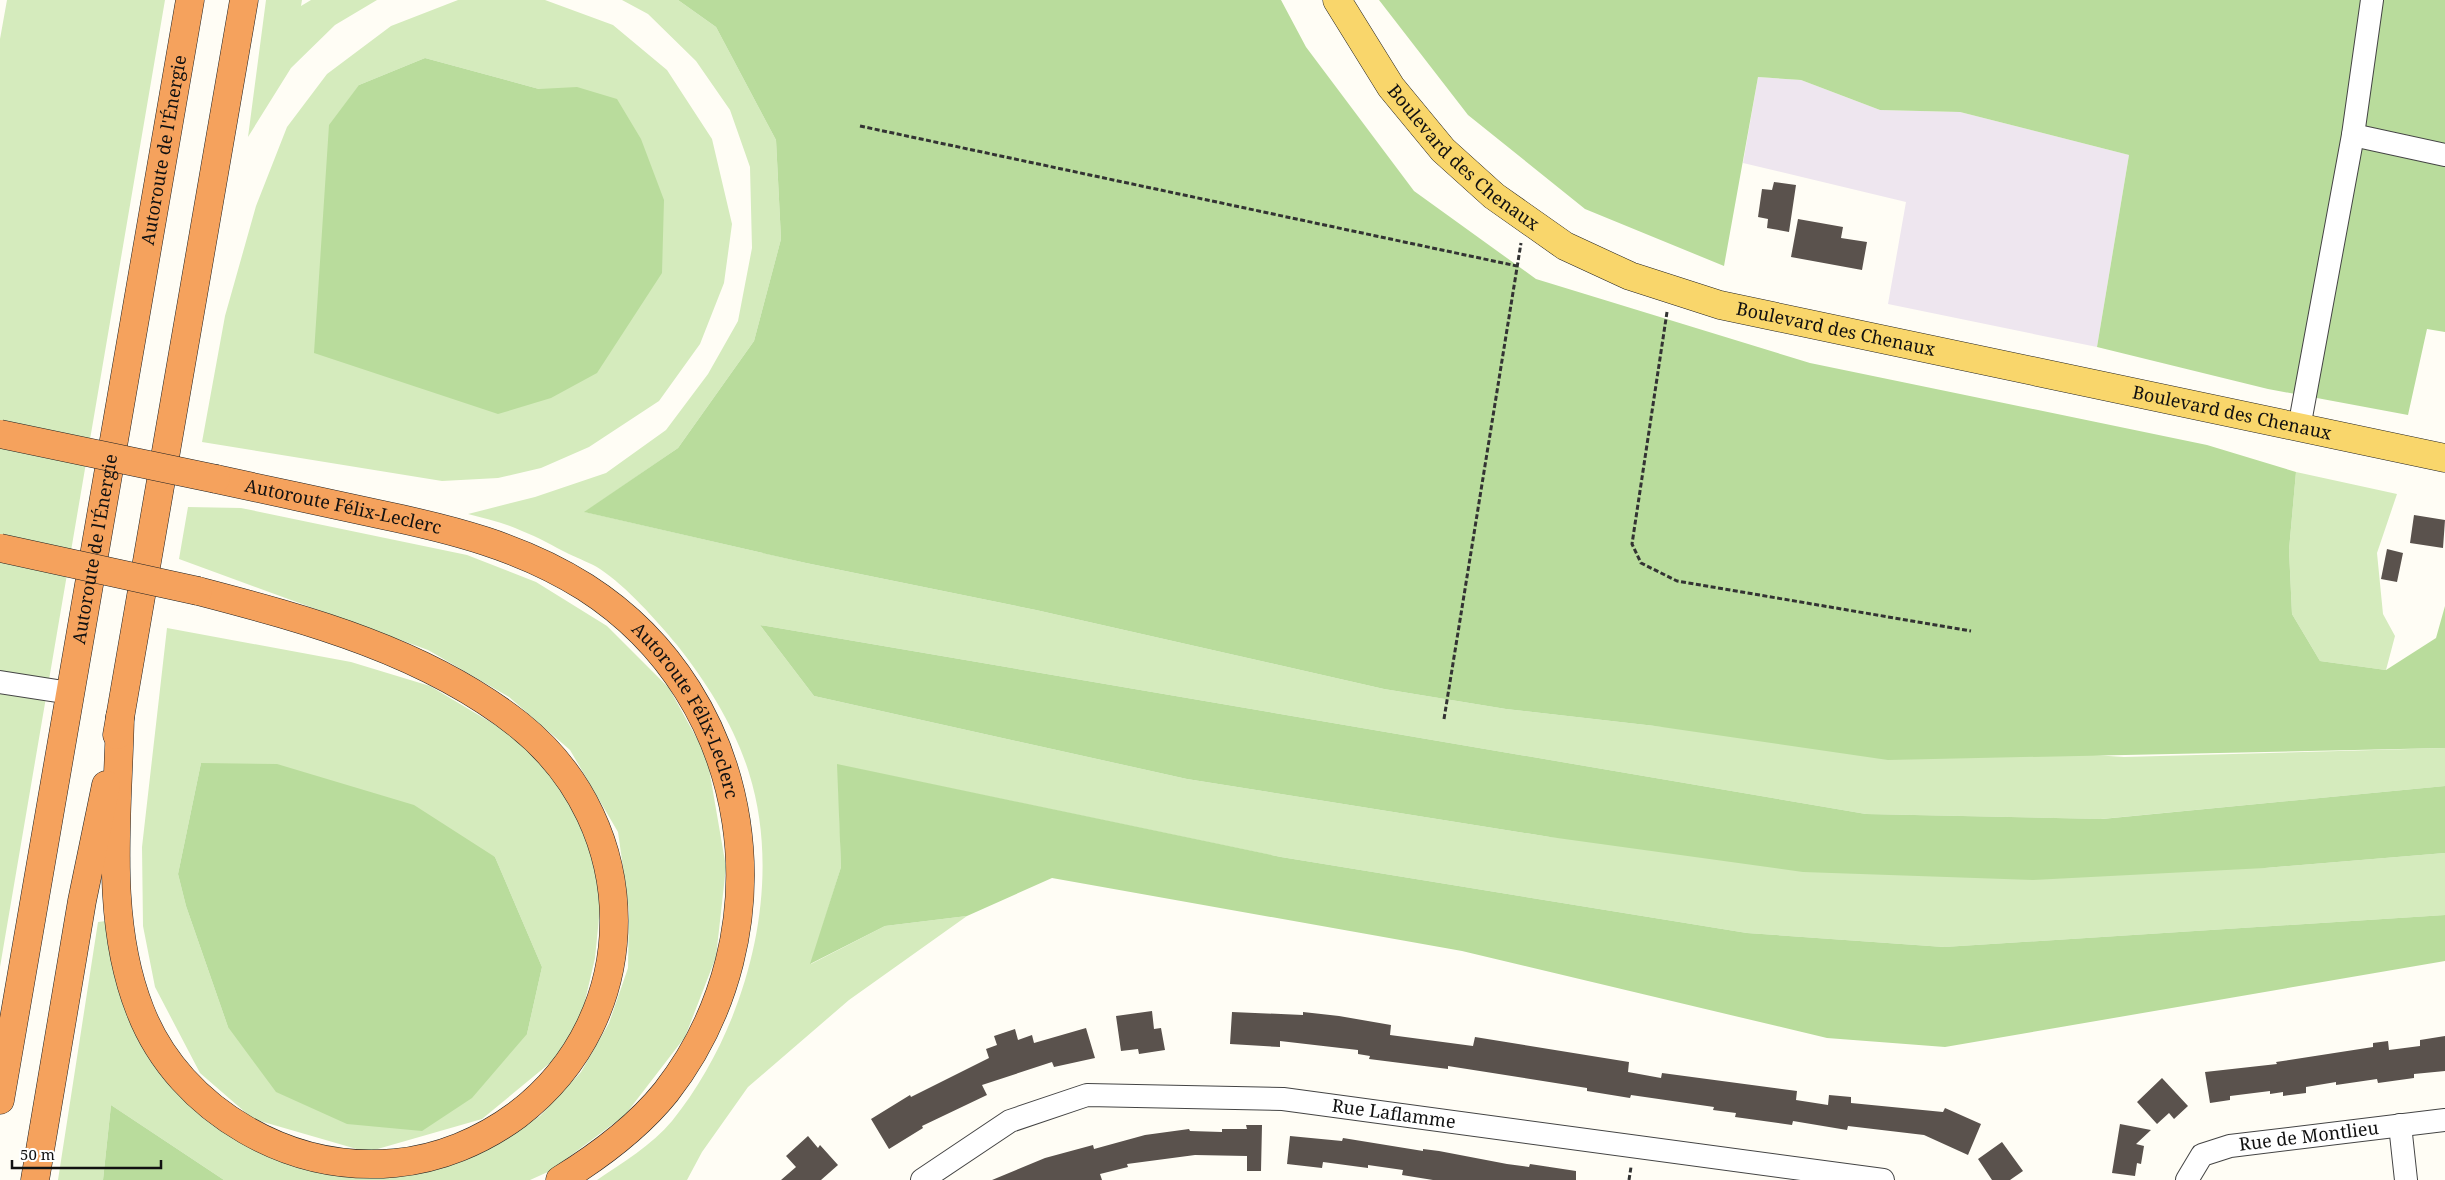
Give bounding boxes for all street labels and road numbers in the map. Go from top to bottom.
street label: Autoroute de l'Énergie [135,53,191,247]
street label: Boulevard des Chenaux [1383,79,1545,236]
street label: Boulevard des Chenaux [1734,296,1938,361]
street label: Boulevard des Chenaux [2130,379,2335,445]
street label: Autoroute de l'Énergie [66,452,122,646]
street label: Autoroute Félix-Leclerc [243,473,444,539]
street label: Autoroute Félix-Leclerc [627,616,744,801]
street label: Rue Laflamme [1330,1093,1457,1133]
street label: Rue de Montlieu [2237,1115,2381,1156]

